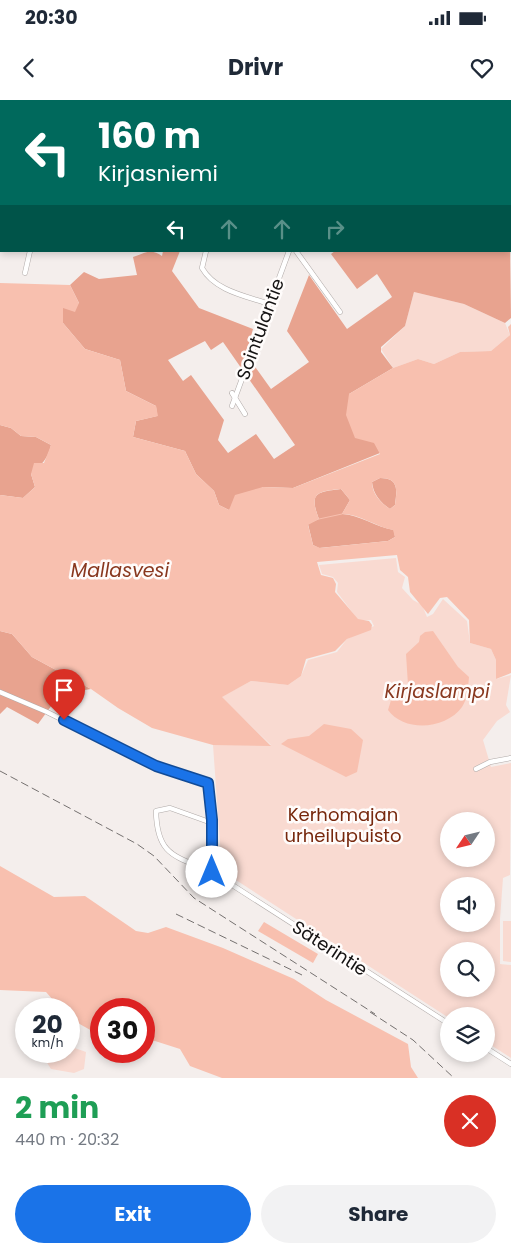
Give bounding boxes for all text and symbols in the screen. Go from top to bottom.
text: 20:30 [25,4,78,31]
text: Drivr [228,52,283,83]
icon: back [15,54,43,82]
icon: heart [468,54,496,82]
text: 160 m [98,111,201,160]
icon: left [15,120,80,185]
text: Kirjasniemi [98,158,218,189]
icon: left [162,215,190,243]
icon: ahead [215,215,243,243]
icon: ahead [268,215,296,243]
icon: right [321,215,349,243]
street label: Sointulantie [230,275,290,383]
water label: Mallasvesi [71,557,169,584]
pin [43,669,85,720]
icon: arrive [50,676,78,704]
water label: Kirjaslampi [384,678,490,705]
park label: Kerhomajan urheilupuisto [285,802,401,848]
north arrow [440,812,495,868]
map controls [440,812,495,1062]
position arrow [185,845,237,897]
button: sound [440,877,495,932]
street label: Säterintie [287,914,373,982]
button: search [440,942,495,997]
speed limit sign: 30 [90,998,155,1063]
text: 20 [32,1007,63,1042]
button: layers [440,1007,495,1062]
text: km/h [32,1034,63,1051]
text: 2 min [15,1086,99,1129]
button: close [444,1095,496,1147]
text: 440 m · 20:32 [15,1128,119,1151]
button: Exit [15,1185,251,1243]
button: Share [261,1185,496,1243]

